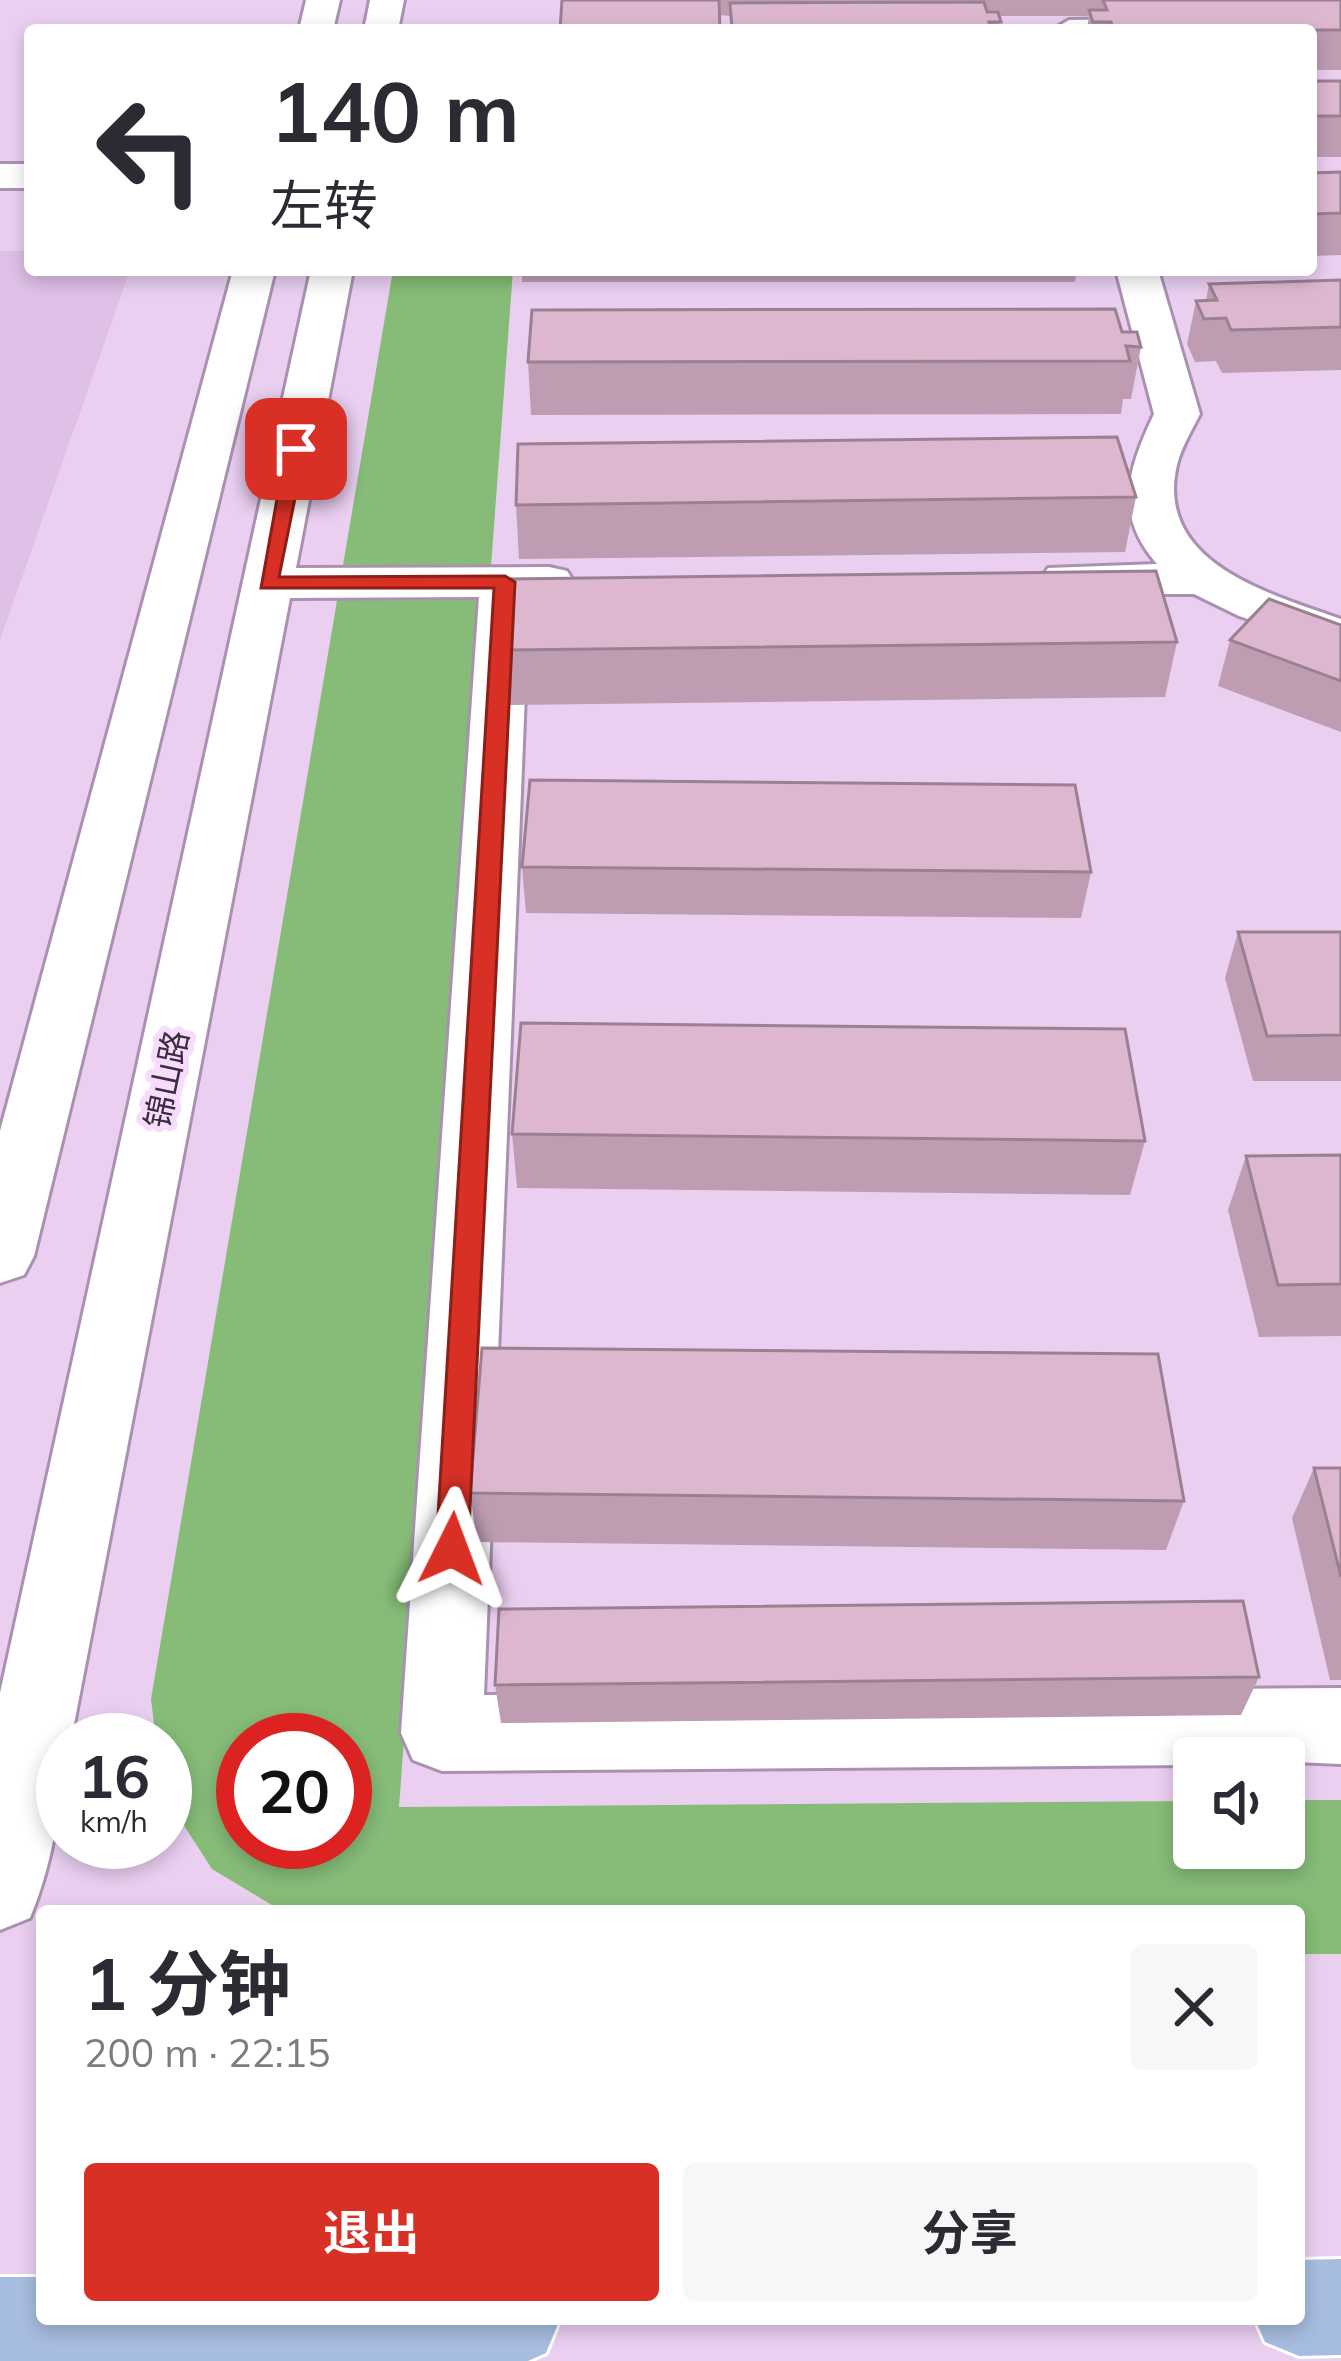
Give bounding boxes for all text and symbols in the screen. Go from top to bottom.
text: 140 m [270,58,520,163]
icon: left [72,72,228,228]
text: 左转 [270,171,378,239]
pin [245,398,347,500]
icon: arrive [263,416,329,482]
street label: 锦山路 [136,1026,196,1132]
position arrow [389,1486,515,1612]
speed limit sign: 20 [216,1713,372,1869]
map controls [1173,1737,1305,1869]
button: sound [1173,1737,1305,1869]
text: 16 [78,1738,150,1813]
text: km/h [80,1802,148,1840]
text: 1 分钟 [84,1938,291,2028]
button: close [1131,1944,1257,2070]
text: 200 m · 22:15 [84,2028,330,2077]
button: 退出 [84,2163,659,2301]
button: 分享 [683,2163,1257,2301]

